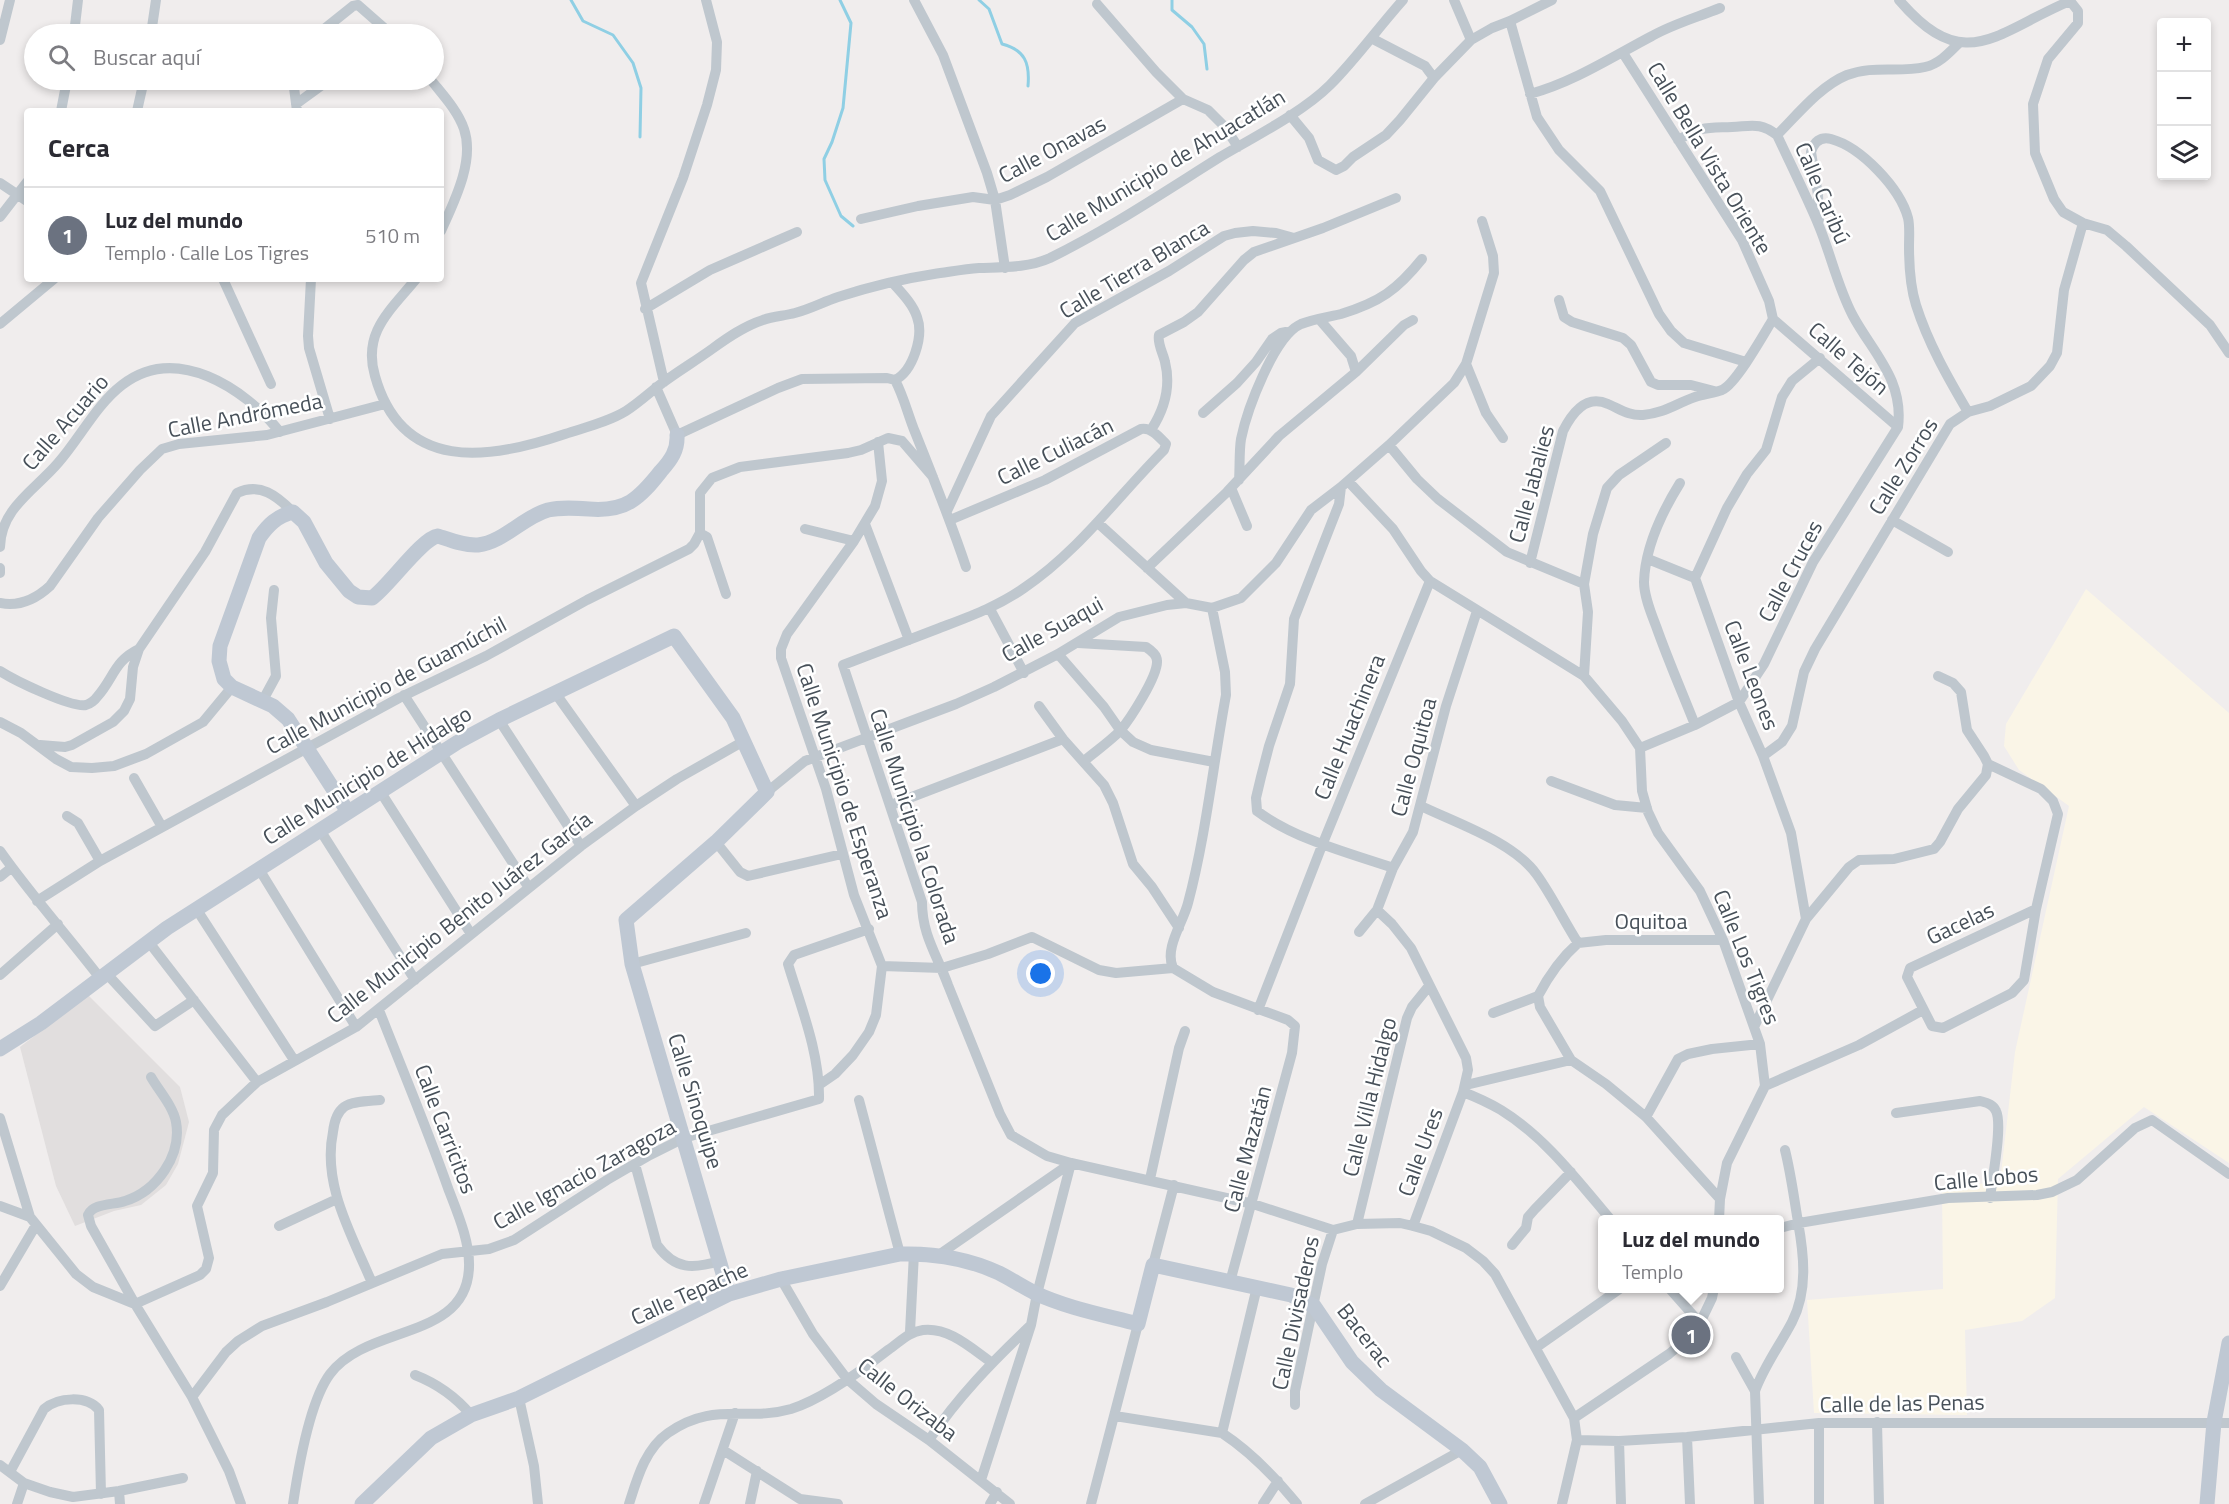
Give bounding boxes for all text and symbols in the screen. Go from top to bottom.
map controls [2157,18,2211,180]
button: + [2157,18,2211,72]
search box [24,24,444,90]
text: Buscar aquí [93,40,201,74]
icon: search [45,41,78,74]
street label: Calle Bella Vista Oriente [1639,55,1781,261]
button: − [2157,72,2211,126]
street label: Calle Municipio de Ahuacatlán [1039,80,1291,250]
street label: Calle Onavas [992,106,1112,192]
button: layers [2157,126,2211,180]
text: Cerca [48,128,110,167]
street label: Calle Caribú [1786,137,1860,249]
text: Luz del mundo [105,203,243,237]
street label: Calle Tierra Blanca [1052,211,1216,327]
text: 1 [62,220,73,251]
text: 510 m [365,220,420,251]
text: Templo · Calle Los Tigres [105,237,309,268]
street label: Calle Tejón [1801,313,1897,403]
street label: Calle Acuario [13,366,117,478]
street label: Calle Andrómeda [165,383,325,447]
street label: Calle Culiacán [991,408,1119,494]
street label: Calle Zorros [1860,411,1946,521]
street label: Calle Jabalies [1499,421,1563,547]
street label: Calle Cruces [1749,514,1831,628]
street label: Calle Suaqui [995,587,1109,671]
street label: Calle Municipio de Guamúchil [260,607,512,763]
street label: Calle Leones [1715,615,1789,735]
street label: Calle Huachinera [1304,649,1394,805]
street label: Calle Municipio de Esperanza [788,659,902,923]
street label: Calle Oquitoa [1381,694,1445,820]
street label: Calle Municipio de Hidalgo [256,697,478,853]
street label: Calle Municipio la Colorada [861,704,969,948]
street label: Calle Municipio Benito Juárez García [319,802,599,1032]
street label: Calle Los Tigres [1705,884,1789,1030]
street label: Gacelas [1920,892,2000,954]
street label: Oquitoa [1615,904,1687,938]
your location [1026,959,1055,988]
street label: Calle Villa Hidalgo [1333,1014,1405,1180]
street label: Calle Sinoquipe [659,1029,733,1173]
street label: Calle Carricitos [406,1059,486,1199]
street label: Calle Mazatán [1214,1082,1280,1216]
street label: Calle Ures [1388,1103,1452,1201]
street label: Calle Ignacio Zaragoza [486,1110,682,1238]
street label: Calle Lobos [1932,1157,2040,1199]
popup [1598,1215,1784,1293]
text: Luz del mundo [1622,1222,1760,1256]
street label: Calle Divisaderos [1262,1233,1328,1393]
street label: Calle Tepache [625,1252,753,1334]
text: Templo [1622,1256,1683,1287]
street label: Bacerac [1329,1296,1401,1374]
pin: 1 [1672,1312,1710,1358]
street label: Calle Orizaba [850,1349,966,1449]
street label: Calle de las Penas [1819,1385,1985,1421]

